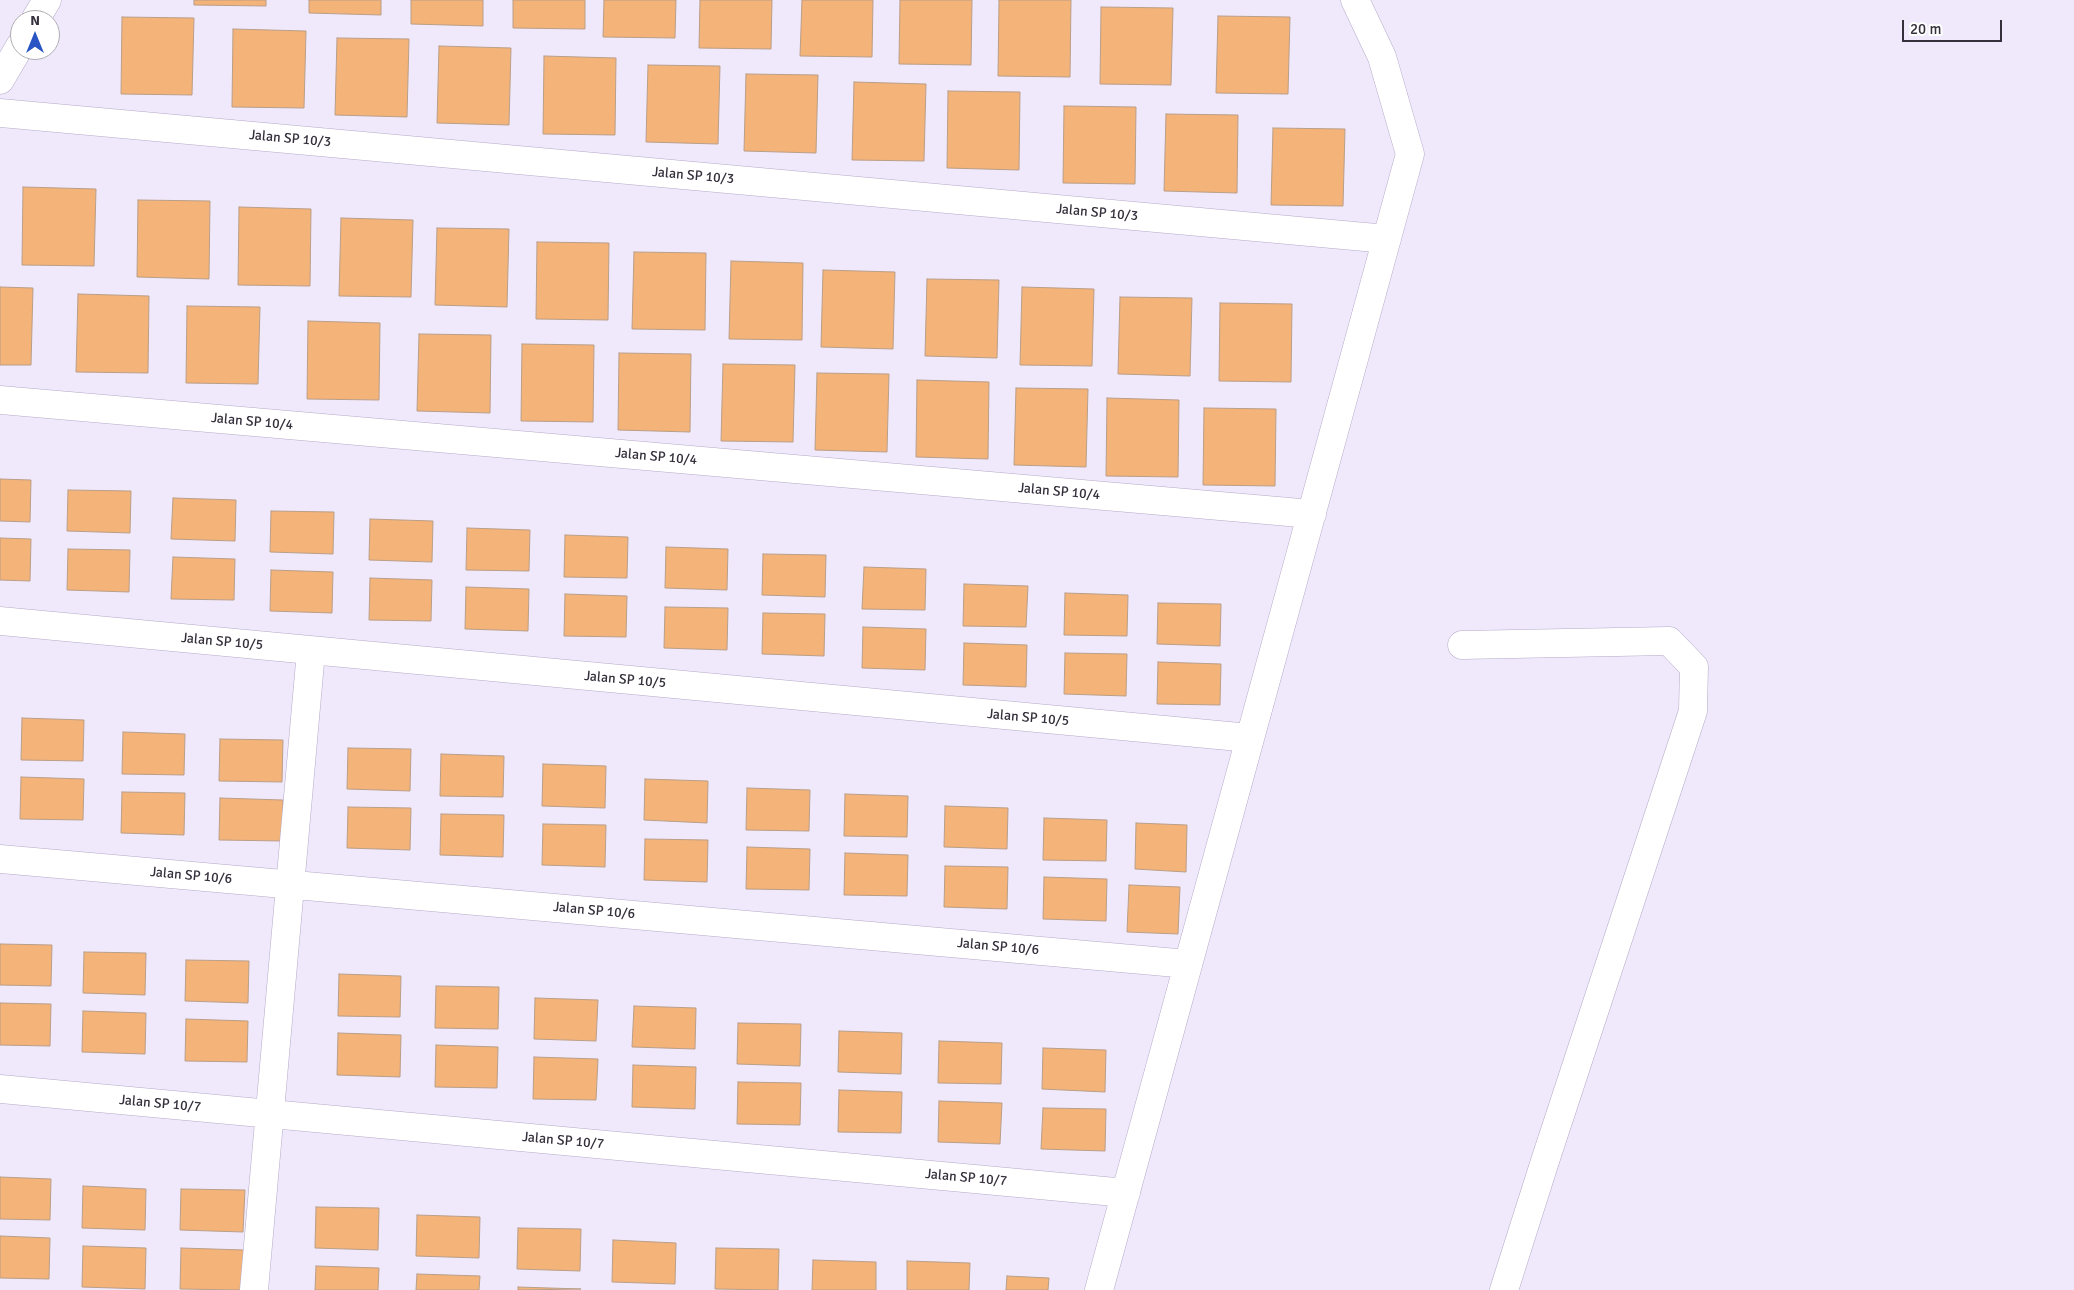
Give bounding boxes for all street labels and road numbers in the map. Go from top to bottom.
street label: Jalan SP 10/3 [248,127,332,151]
street label: Jalan SP 10/3 [651,164,735,188]
street label: Jalan SP 10/3 [1055,201,1139,225]
street label: Jalan SP 10/4 [210,410,294,434]
street label: Jalan SP 10/4 [614,445,698,469]
street label: Jalan SP 10/4 [1017,480,1101,504]
street label: Jalan SP 10/5 [180,630,264,654]
street label: Jalan SP 10/5 [583,668,667,692]
street label: Jalan SP 10/5 [986,706,1070,730]
street label: Jalan SP 10/6 [149,864,233,888]
street label: Jalan SP 10/6 [552,899,636,923]
street label: Jalan SP 10/6 [956,935,1040,959]
street label: Jalan SP 10/7 [118,1092,202,1116]
street label: Jalan SP 10/7 [521,1129,605,1153]
street label: Jalan SP 10/7 [924,1166,1008,1190]

